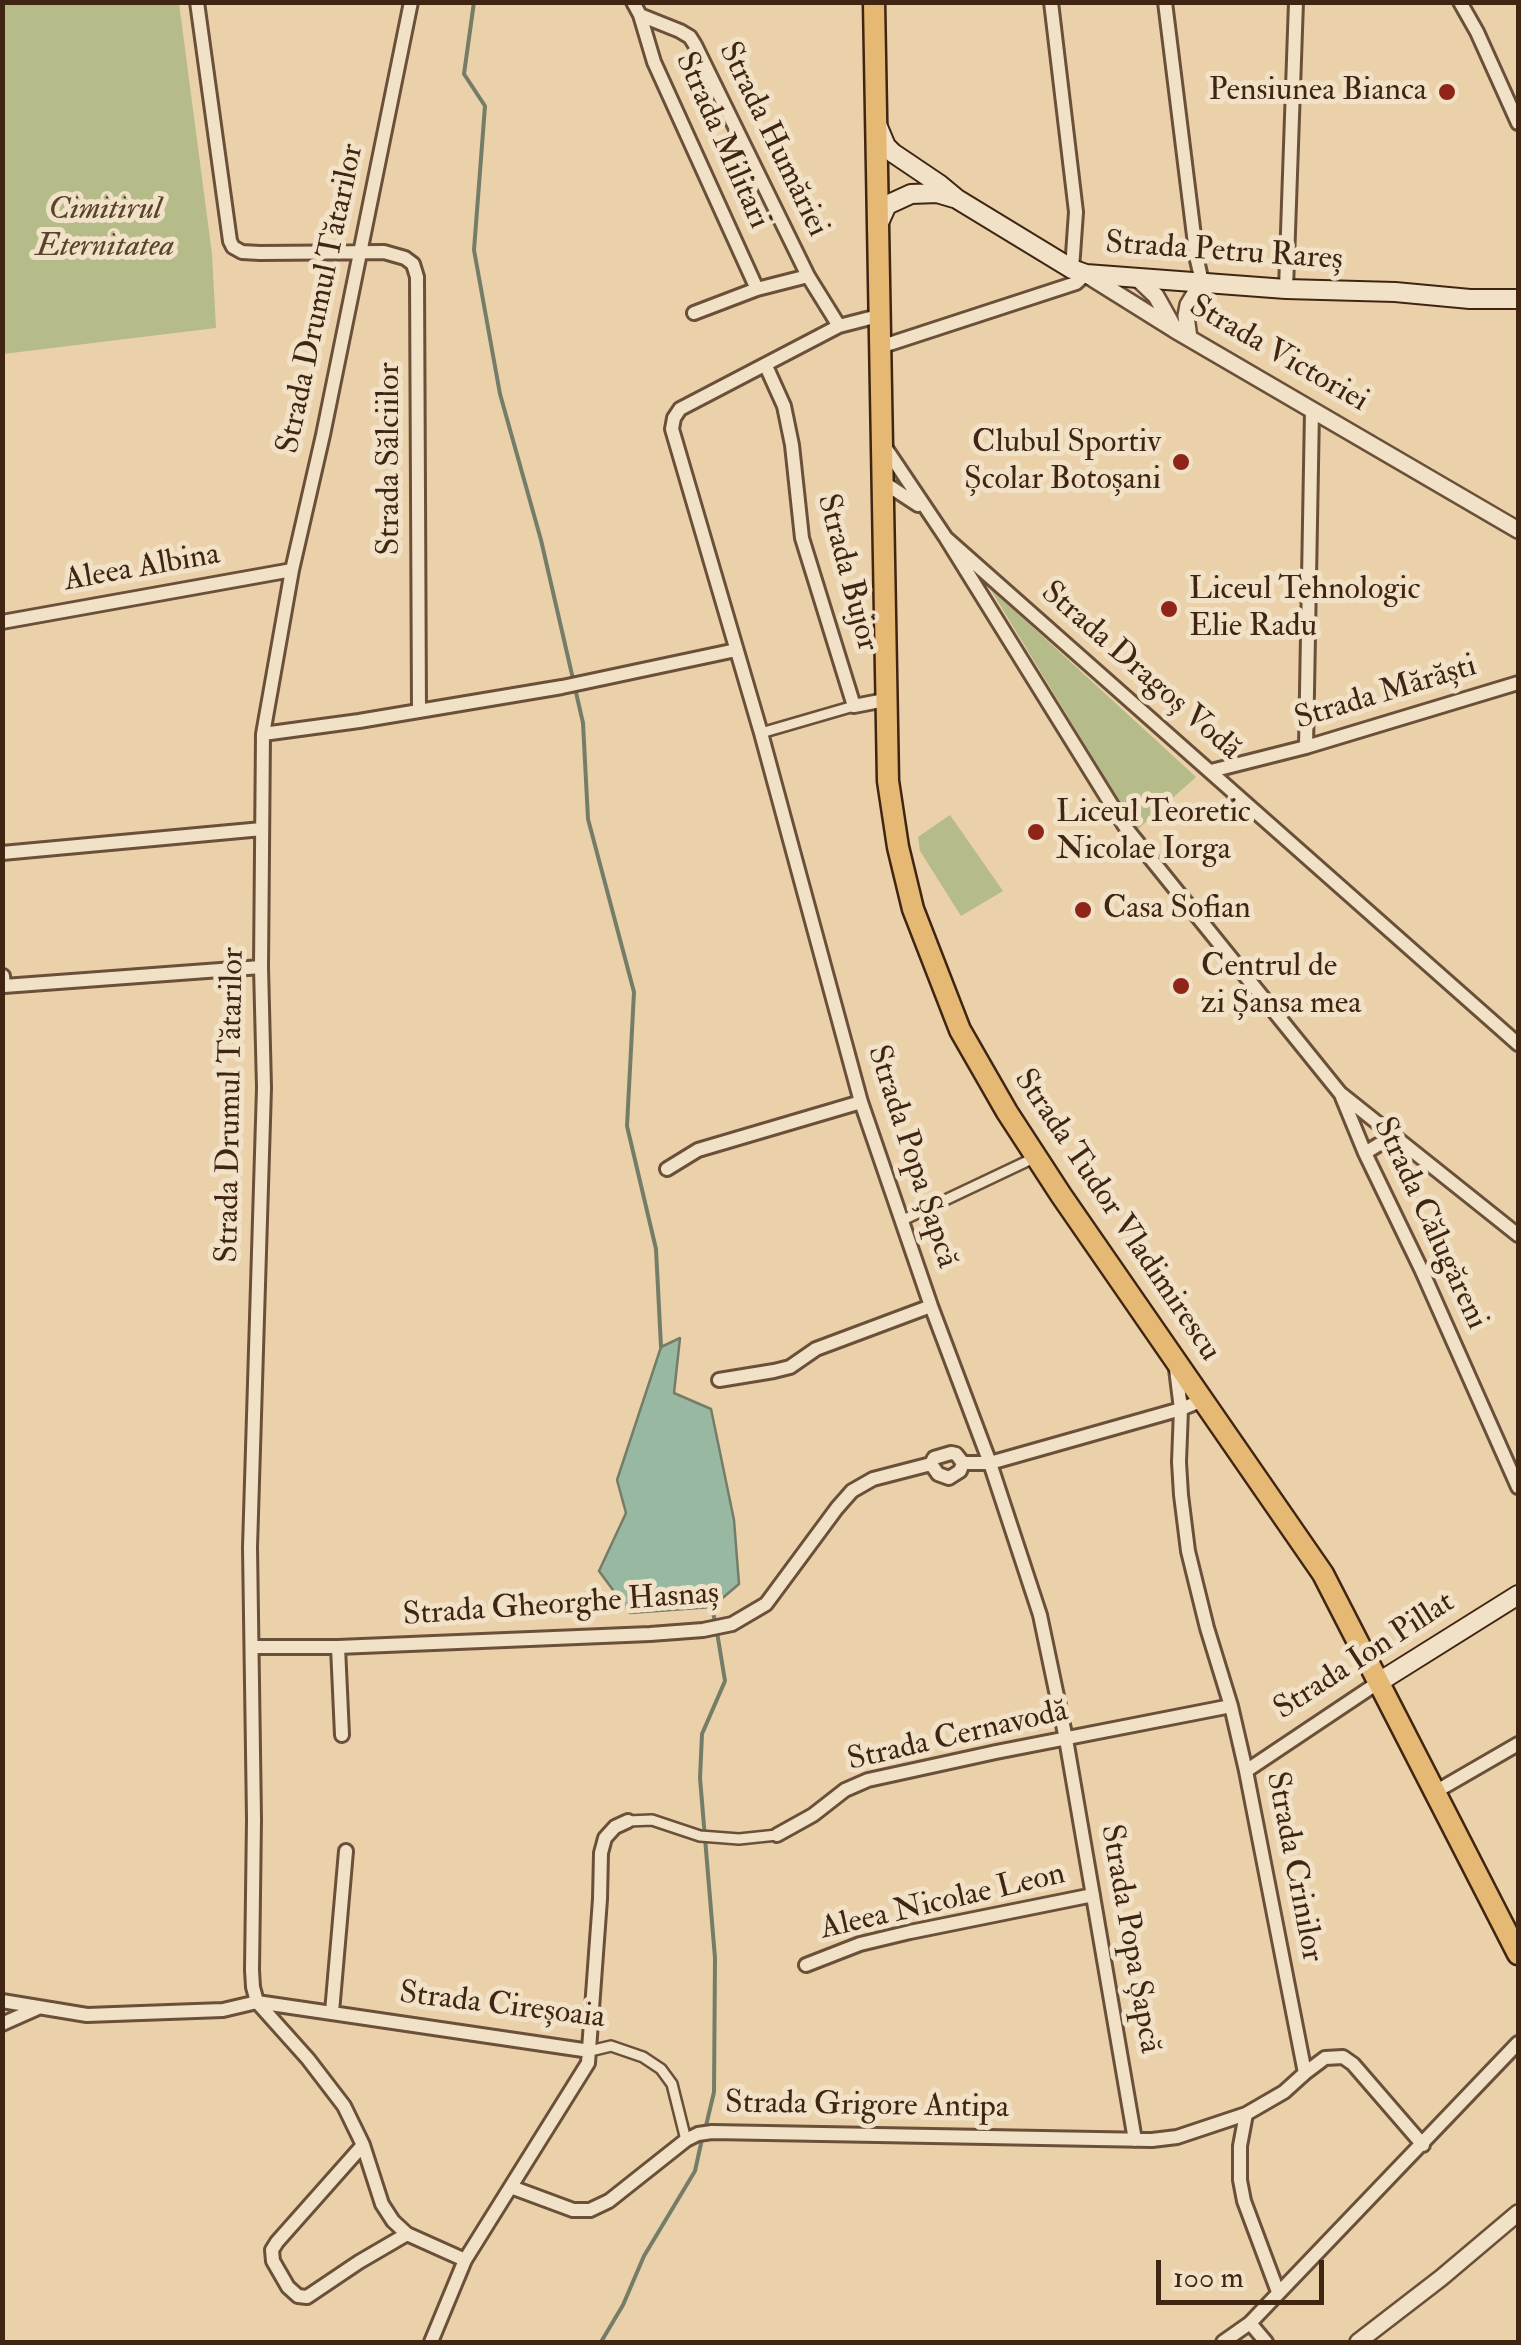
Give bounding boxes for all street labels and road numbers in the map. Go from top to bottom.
street label: Strada Humăriei [708,37,836,243]
street label: Strada Militari [665,47,777,235]
street label: Strada Drumul Tătarilor [270,141,374,457]
street label: Strada Petru Rareș [1104,226,1344,280]
street label: Strada Victoriei [1182,288,1374,422]
street label: Strada Sălciilor [372,362,410,556]
street label: Strada Bujor [807,490,885,656]
street label: Aleea Albina [61,536,223,602]
street label: Strada Dragoș Vodă [1032,574,1248,770]
street label: Strada Mărăști [1291,648,1481,740]
street label: Strada Drumul Tătarilor [210,947,254,1263]
street label: Strada Popa Șapcă [857,1041,965,1273]
street label: Strada Tudor Vladimirescu [1004,1063,1228,1369]
street label: Strada Călugăreni [1363,1112,1495,1336]
street label: Strada Gheorghe Hasnaș [402,1576,720,1636]
street label: Strada Ion Pillat [1268,1585,1462,1729]
street label: Strada Cernavodă [844,1693,1072,1781]
street label: Strada Crinilor [1256,1769,1330,1965]
street label: Strada Popa Șapcă [1090,1822,1168,2056]
street label: Aleea Nicolae Leon [817,1856,1069,1950]
street label: Strada Cireșoaia [397,1975,607,2039]
street label: Strada Grigore Antipa [725,2085,1009,2129]

